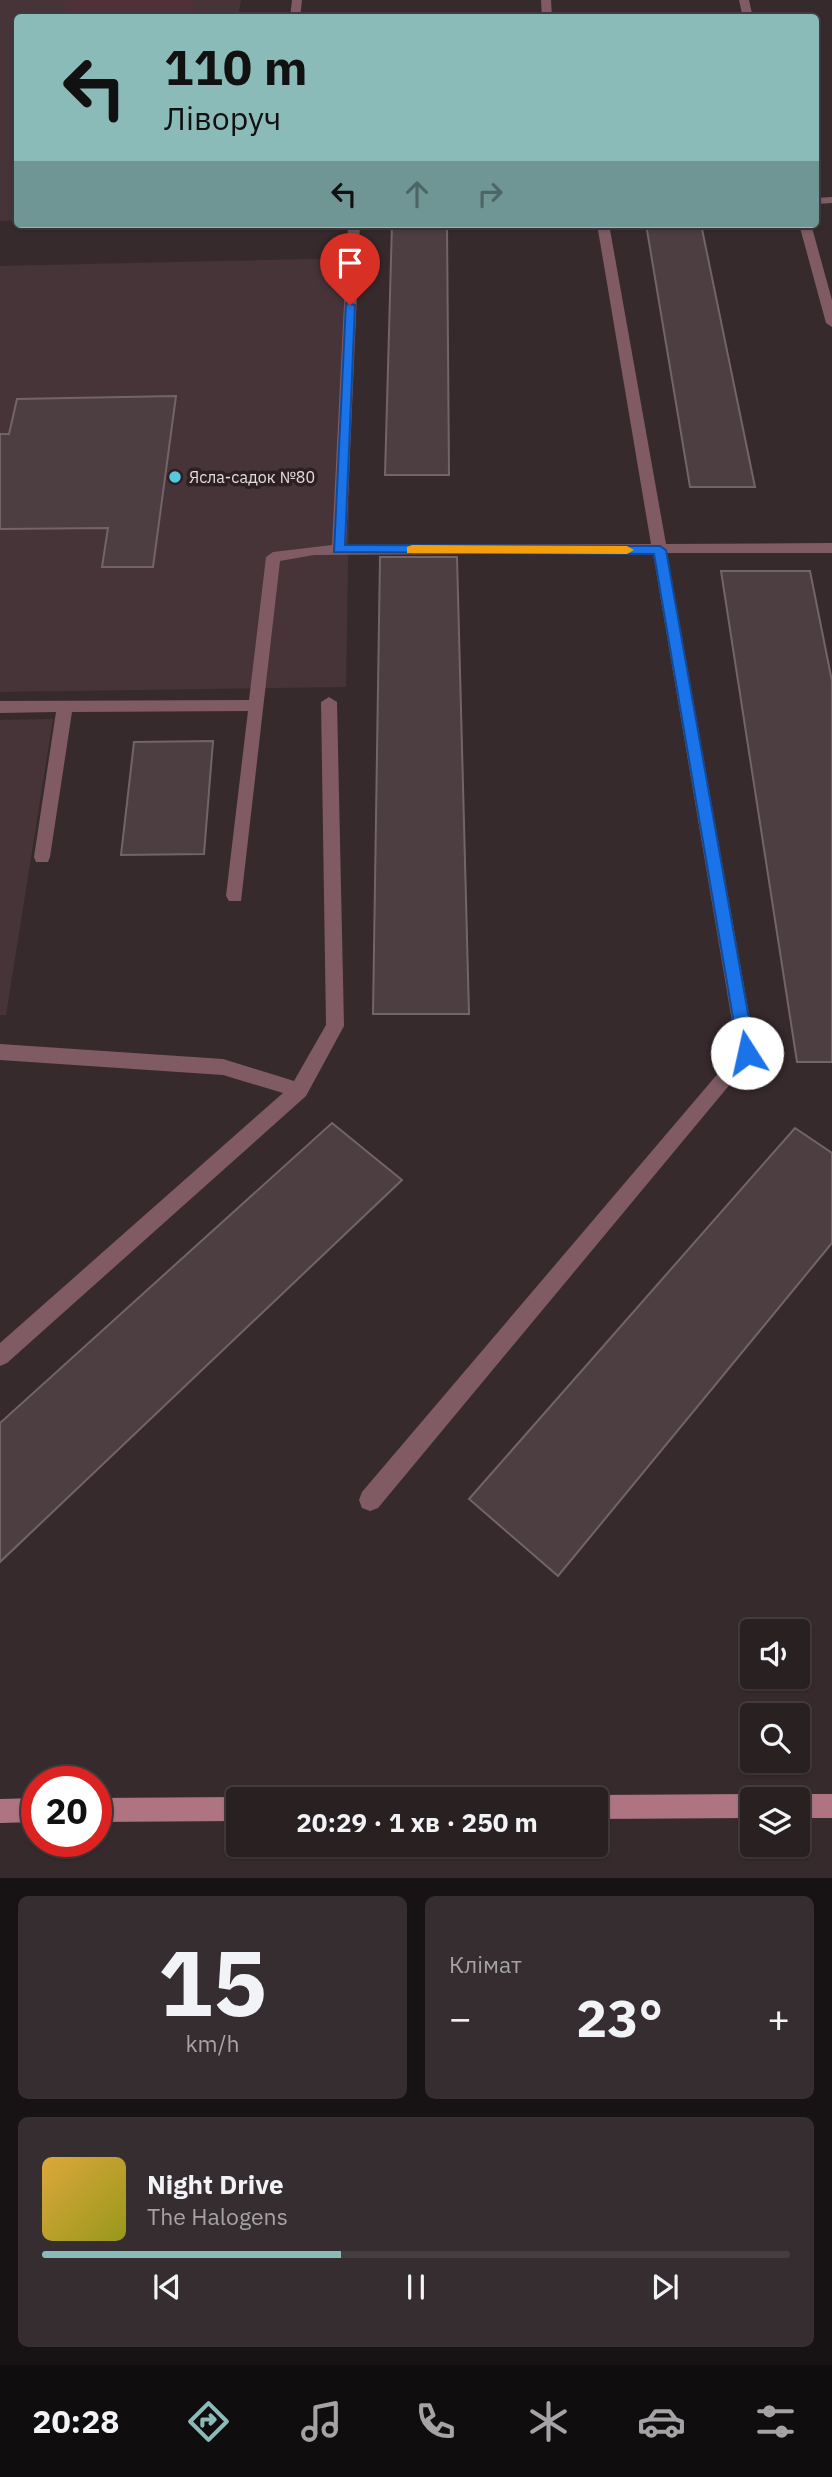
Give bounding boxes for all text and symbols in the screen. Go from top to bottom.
text: 110 m [164,35,308,98]
icon: left [49,42,140,133]
text: Ліворуч [164,97,281,139]
icon: left [325,175,363,213]
icon: ahead [398,175,436,213]
icon: right [471,175,509,213]
pin [320,233,380,305]
icon: arrive [331,244,369,282]
place label: Ясла-садок №80 [189,467,315,487]
marker: Ясла-садок №80 [167,469,183,485]
position arrow [710,1016,784,1090]
map controls [740,1619,810,1857]
button: sound [740,1619,810,1689]
button: search [740,1703,810,1773]
speed limit sign: 20 [21,1766,112,1857]
button: layers [740,1787,810,1857]
text: 20:29 · 1 хв · 250 m [296,1805,538,1839]
text: 15 [158,1923,267,2041]
text: Клімат [449,1949,522,1979]
text: 23° [576,1984,663,2051]
text: − [449,1993,472,2042]
text: + [767,1993,790,2042]
text: km/h [185,2028,240,2058]
text: Night Drive [147,2167,284,2201]
text: The Halogens [147,2201,288,2231]
icon: previous [148,2268,186,2306]
icon: pause [397,2268,435,2306]
icon: next [646,2268,684,2306]
icon: directions [184,2397,233,2446]
icon: music [297,2397,346,2446]
icon: phone [411,2397,460,2446]
icon: climate [524,2397,573,2446]
icon: car [637,2397,686,2446]
icon: filters [751,2397,800,2446]
text: 20:28 [32,2400,120,2442]

